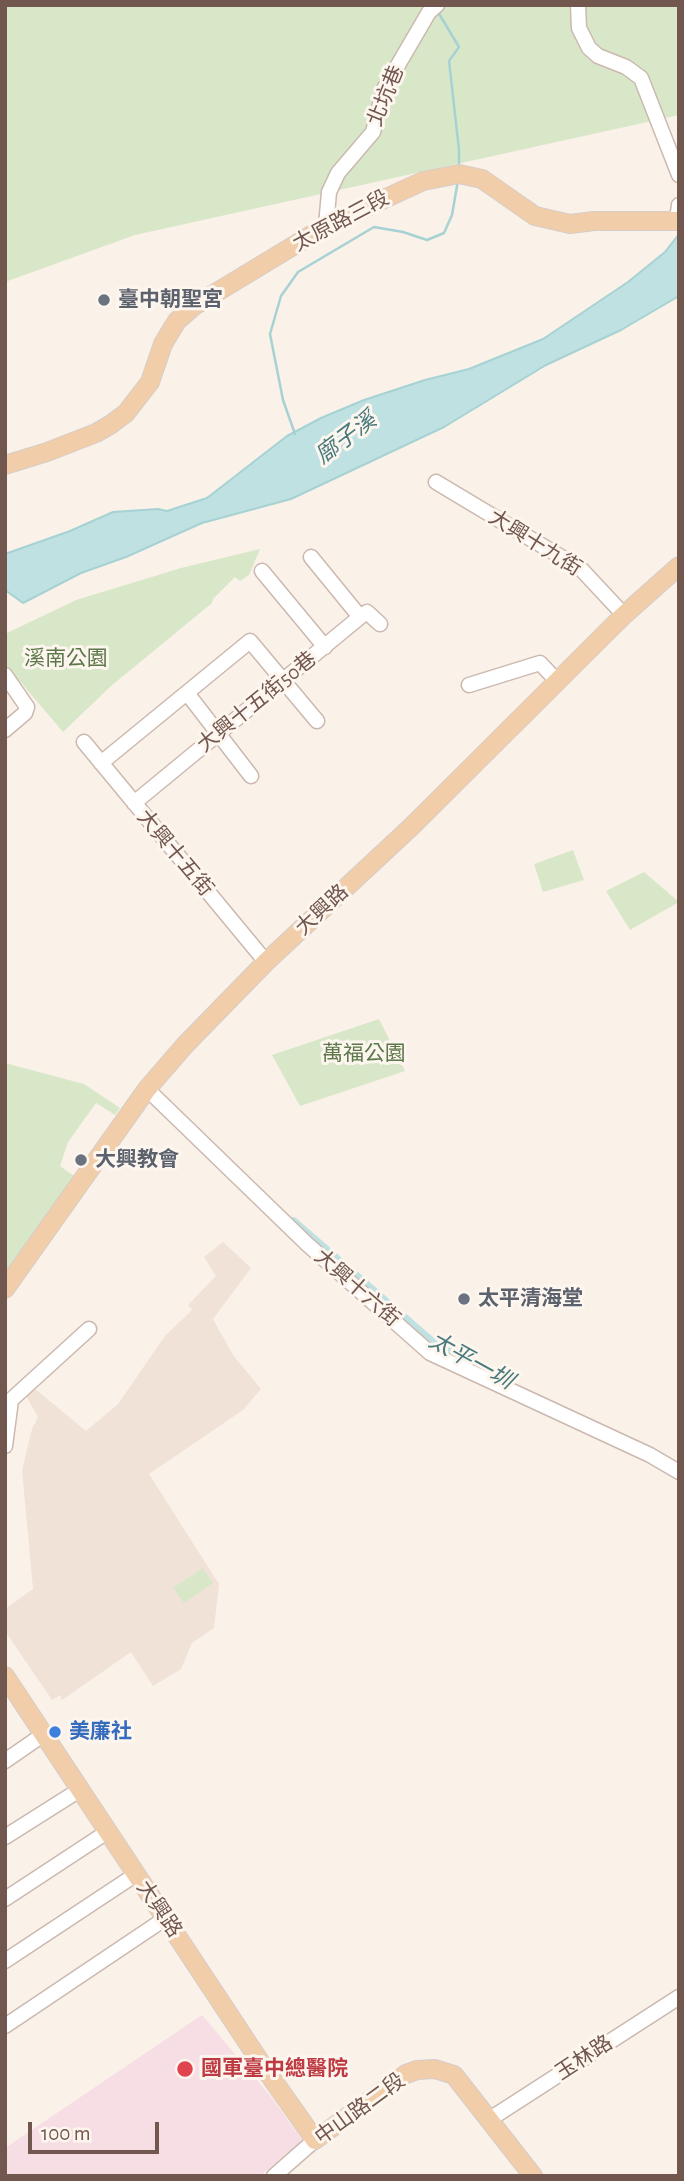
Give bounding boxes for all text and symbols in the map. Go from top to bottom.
street label: 北坑巷 [363,62,409,130]
street label: 太原路三段 [289,185,393,257]
place label: 臺中朝聖宮 [118,287,223,313]
marker: 臺中朝聖宮 [96,292,112,308]
water label: 廍子溪 [310,406,382,470]
street label: 大興十九街 [484,504,586,582]
park label: 溪南公園 [24,646,108,672]
street label: 大興十五街50巷 [192,646,322,758]
street label: 大興十五街 [132,805,218,901]
street label: 大興路 [290,879,354,941]
park label: 萬福公園 [322,1041,406,1067]
place label: 大興教會 [95,1147,179,1173]
marker: 大興教會 [73,1152,89,1168]
street label: 大興十六街 [309,1244,405,1332]
place label: 太平清海堂 [478,1286,583,1312]
marker: 太平清海堂 [456,1291,472,1307]
water label: 太平一圳 [424,1327,518,1395]
place label: 美廉社 [69,1719,132,1745]
marker: 美廉社 [47,1724,63,1740]
street label: 大興路 [131,1876,187,1942]
street label: 玉林路 [551,2030,617,2086]
place label: 國軍臺中總醫院 [201,2056,348,2082]
marker: 國軍臺中總醫院 [175,2059,195,2079]
street label: 中山路二段 [310,2068,410,2150]
scale bar [32,2108,163,2152]
text: 100 m [41,2123,91,2144]

